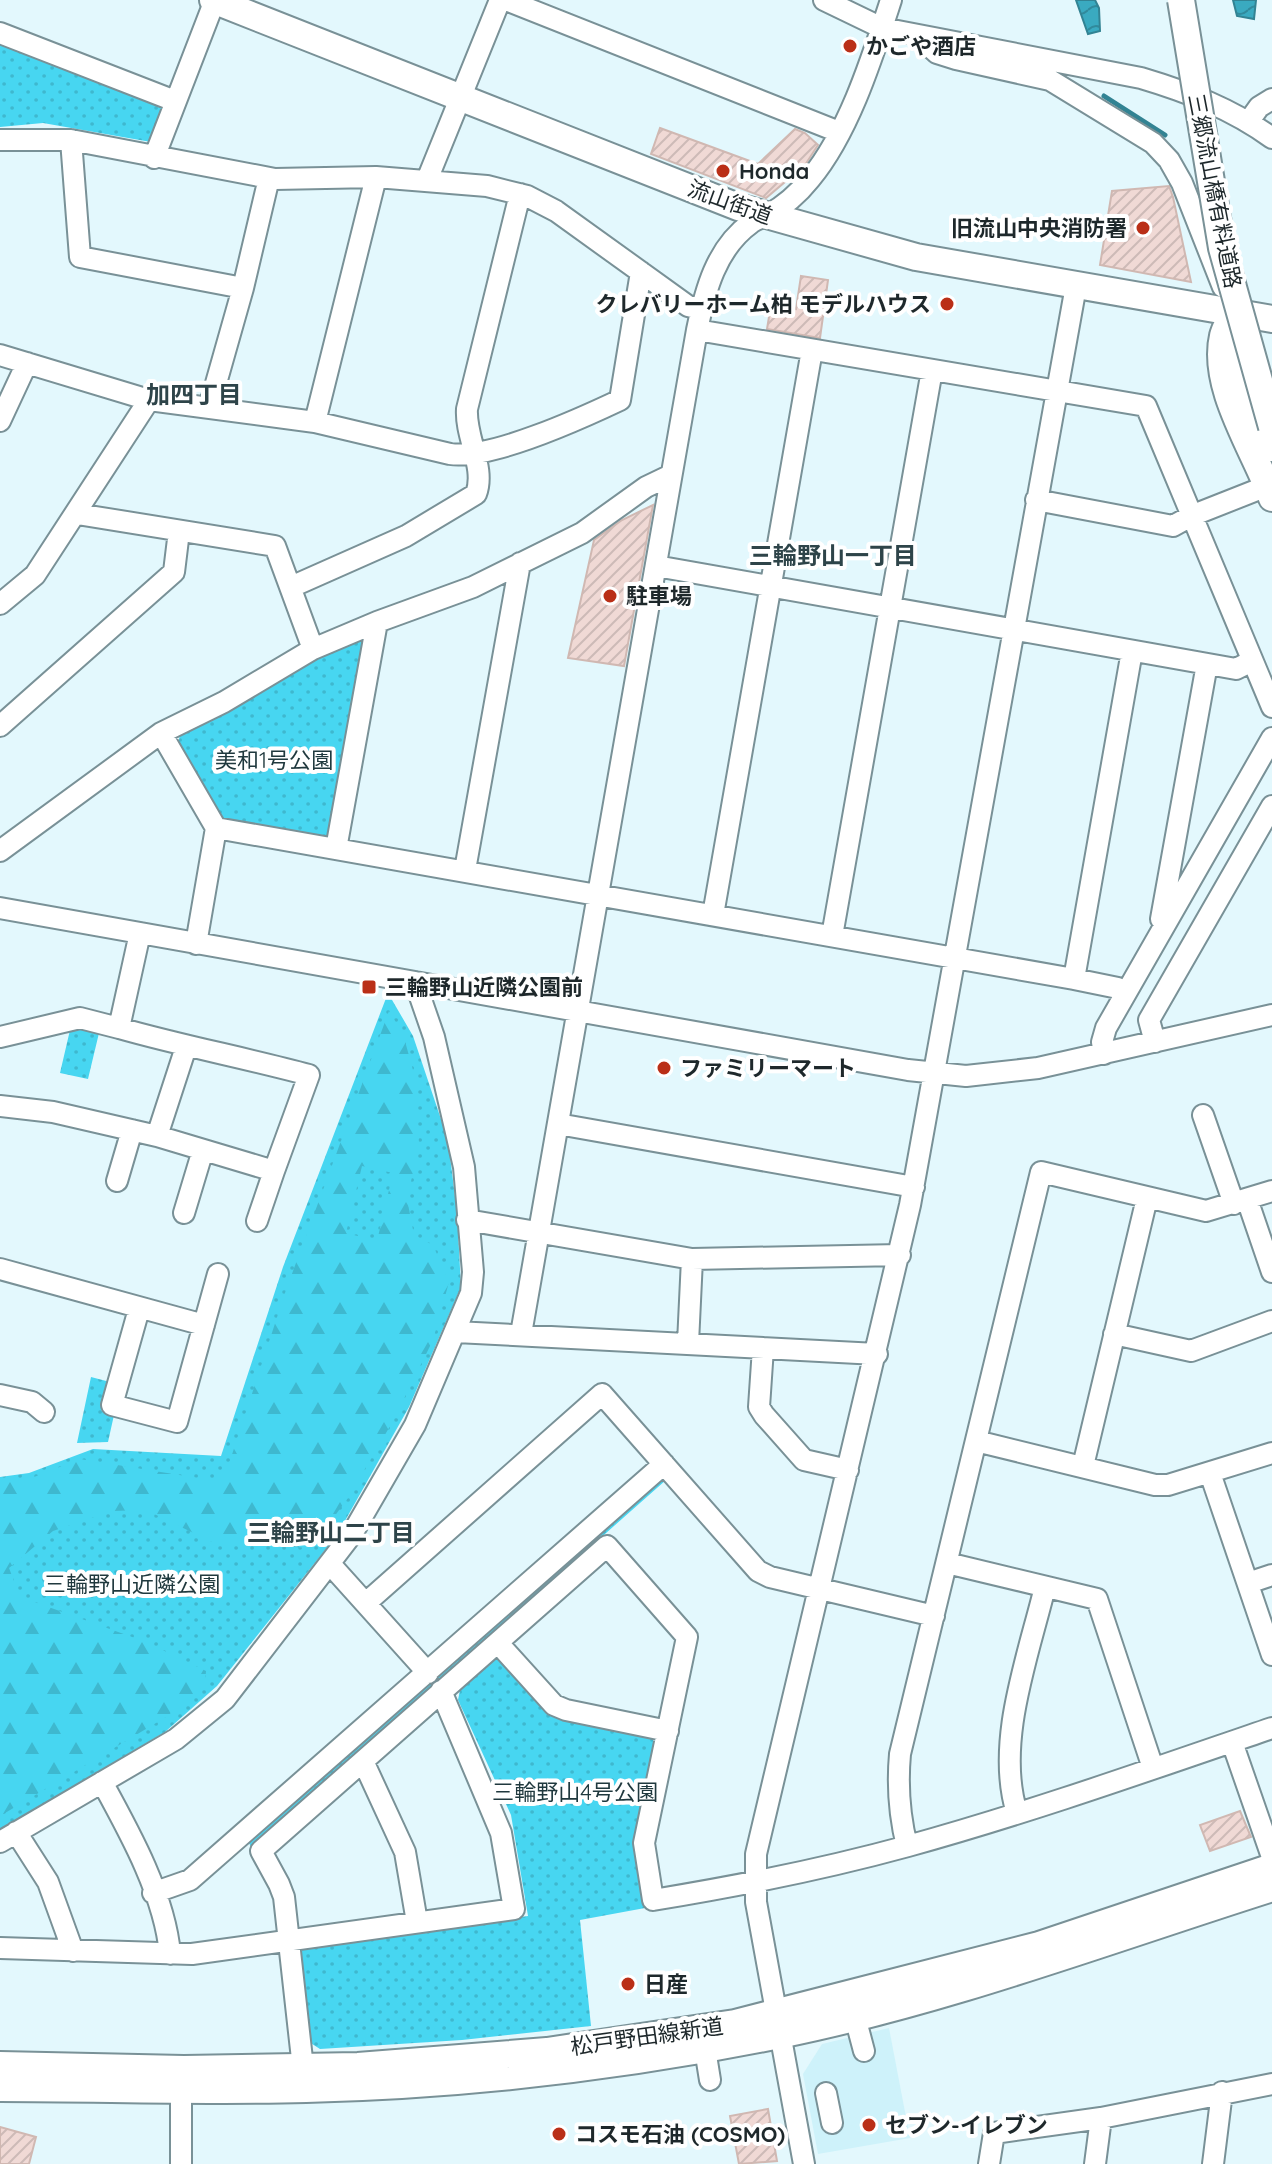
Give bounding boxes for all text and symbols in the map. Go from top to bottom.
place label: かごや酒店 [866,32,976,60]
marker: かごや酒店 [841,37,859,55]
street label: 三郷流山橋有料道路 [1182,91,1248,291]
place label: Honda [739,157,809,185]
marker: Honda [714,162,732,180]
street label: 流山街道 [684,174,776,230]
place label: 旧流山中央消防署 [951,214,1127,242]
marker: 旧流山中央消防署 [1134,219,1152,237]
place label: クレバリーホーム柏 モデルハウス [595,290,931,318]
marker: クレバリーホーム柏 モデルハウス [938,295,956,313]
district label: 加四丁目 [146,379,242,409]
district label: 三輪野山一丁目 [749,540,917,570]
place label: 駐車場 [626,582,692,610]
marker: 駐車場 [601,587,619,605]
park label: 美和1号公園 [215,746,333,774]
place label: 三輪野山近隣公園前 [385,973,583,1001]
marker: 三輪野山近隣公園前 [360,978,378,996]
place label: ファミリーマート [680,1054,856,1082]
marker: ファミリーマート [655,1059,673,1077]
district label: 三輪野山二丁目 [247,1517,415,1547]
park label: 三輪野山近隣公園 [44,1570,220,1598]
park label: 三輪野山4号公園 [492,1778,658,1806]
place label: 日産 [644,1970,688,1998]
marker: 日産 [619,1975,637,1993]
street label: 松戸野田線新道 [569,2011,725,2061]
place label: セブン-イレブン [885,2111,1048,2139]
marker: セブン-イレブン [860,2116,878,2134]
place label: コスモ石油 (COSMO) [575,2120,785,2148]
marker: コスモ石油 (COSMO) [550,2125,568,2143]

